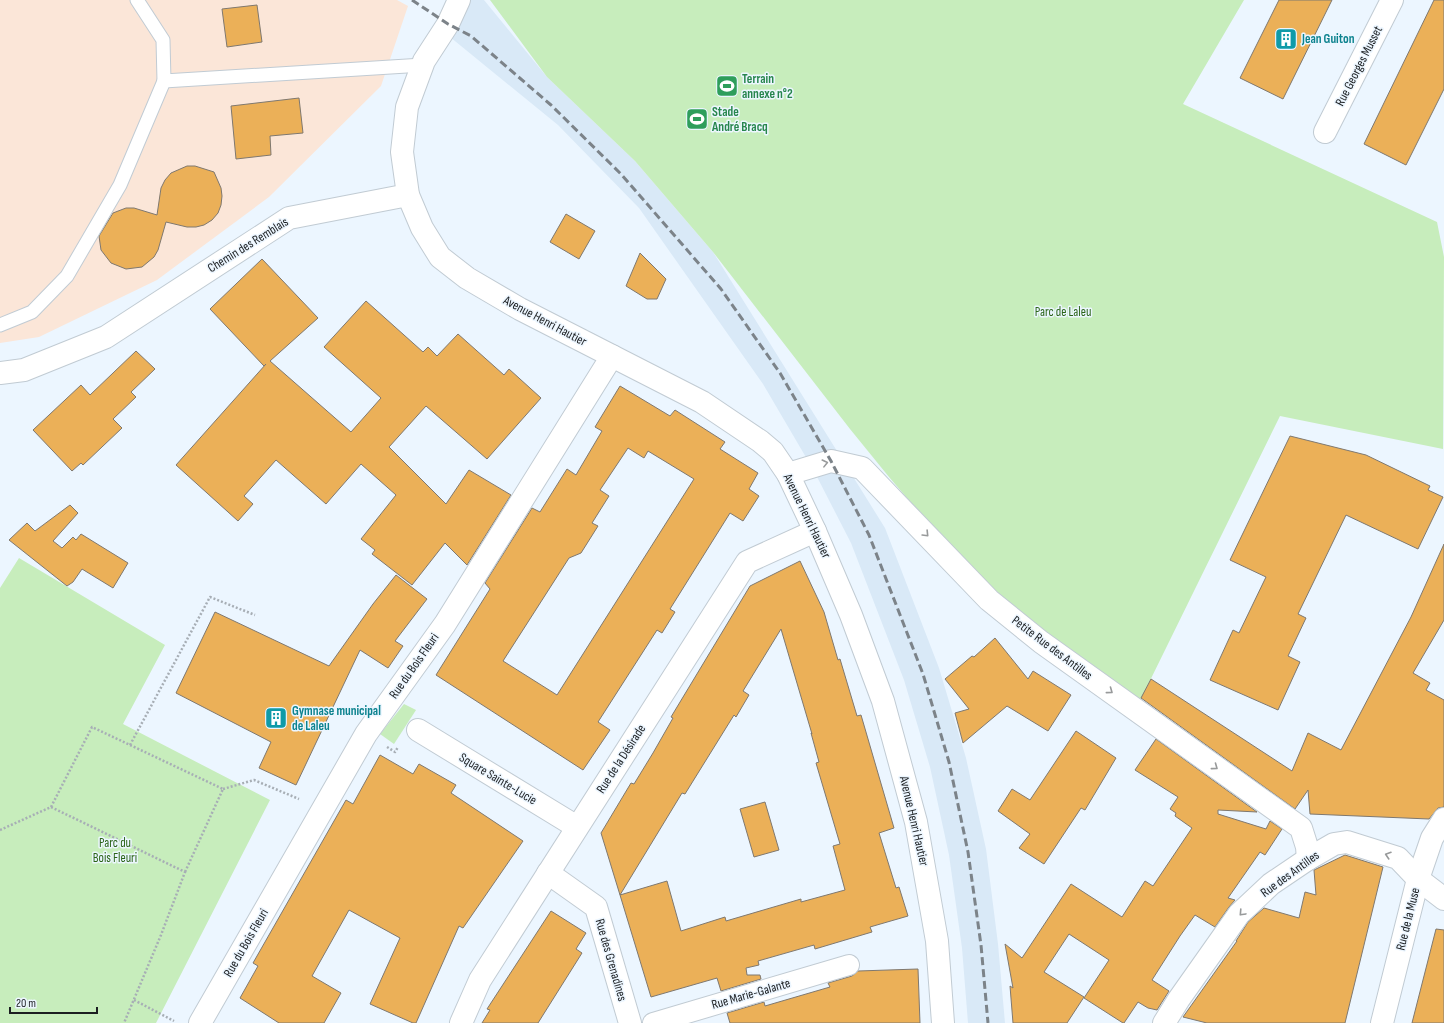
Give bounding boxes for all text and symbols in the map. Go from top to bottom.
street label: Rue Georges Musset [1332,23,1386,109]
building icon: Jean Guiton [1273,26,1299,52]
place label: Jean Guiton [1301,31,1355,47]
place label: Terrain annexe n°2 [742,71,793,102]
sports icon: Terrain annexe n°2 [714,73,740,99]
place label: Stade André Bracq [711,104,768,135]
sports icon: Stade André Bracq [684,106,710,132]
street label: Chemin des Remblais [205,214,292,276]
street label: Avenue Henri Hautier [500,292,590,350]
park label: Parc de Laleu [1035,304,1091,320]
one-way arrow [821,459,828,468]
street label: Avenue Henri Hautier [779,470,834,561]
one-way arrow [921,529,929,537]
street label: Petite Rue des Antilles [1008,612,1096,684]
street label: Rue du Bois Fleuri [386,630,442,702]
one-way arrow [1105,686,1112,693]
place label: Gymnase municipal de Laleu [292,703,381,734]
building icon: Gymnase municipal de Laleu [263,705,289,731]
street label: Rue de la Désirade [593,722,649,796]
street label: Square Sainte-Lucie [456,750,540,808]
one-way arrow [1211,762,1218,769]
street label: Avenue Henri Hautier [896,773,932,868]
park label: Parc du Bois Fleuri [93,835,137,866]
street label: Rue des Antilles [1258,847,1323,901]
one-way arrow [1385,851,1392,860]
street label: Rue de la Muse [1392,886,1424,952]
street label: Rue du Bois Fleuri [220,906,272,980]
one-way arrow [1239,908,1246,915]
street label: Rue des Grenadines [592,917,631,1003]
street label: Rue Marie-Galante [710,975,792,1013]
scale bar [10,989,97,1015]
text: 20 m [16,996,36,1011]

